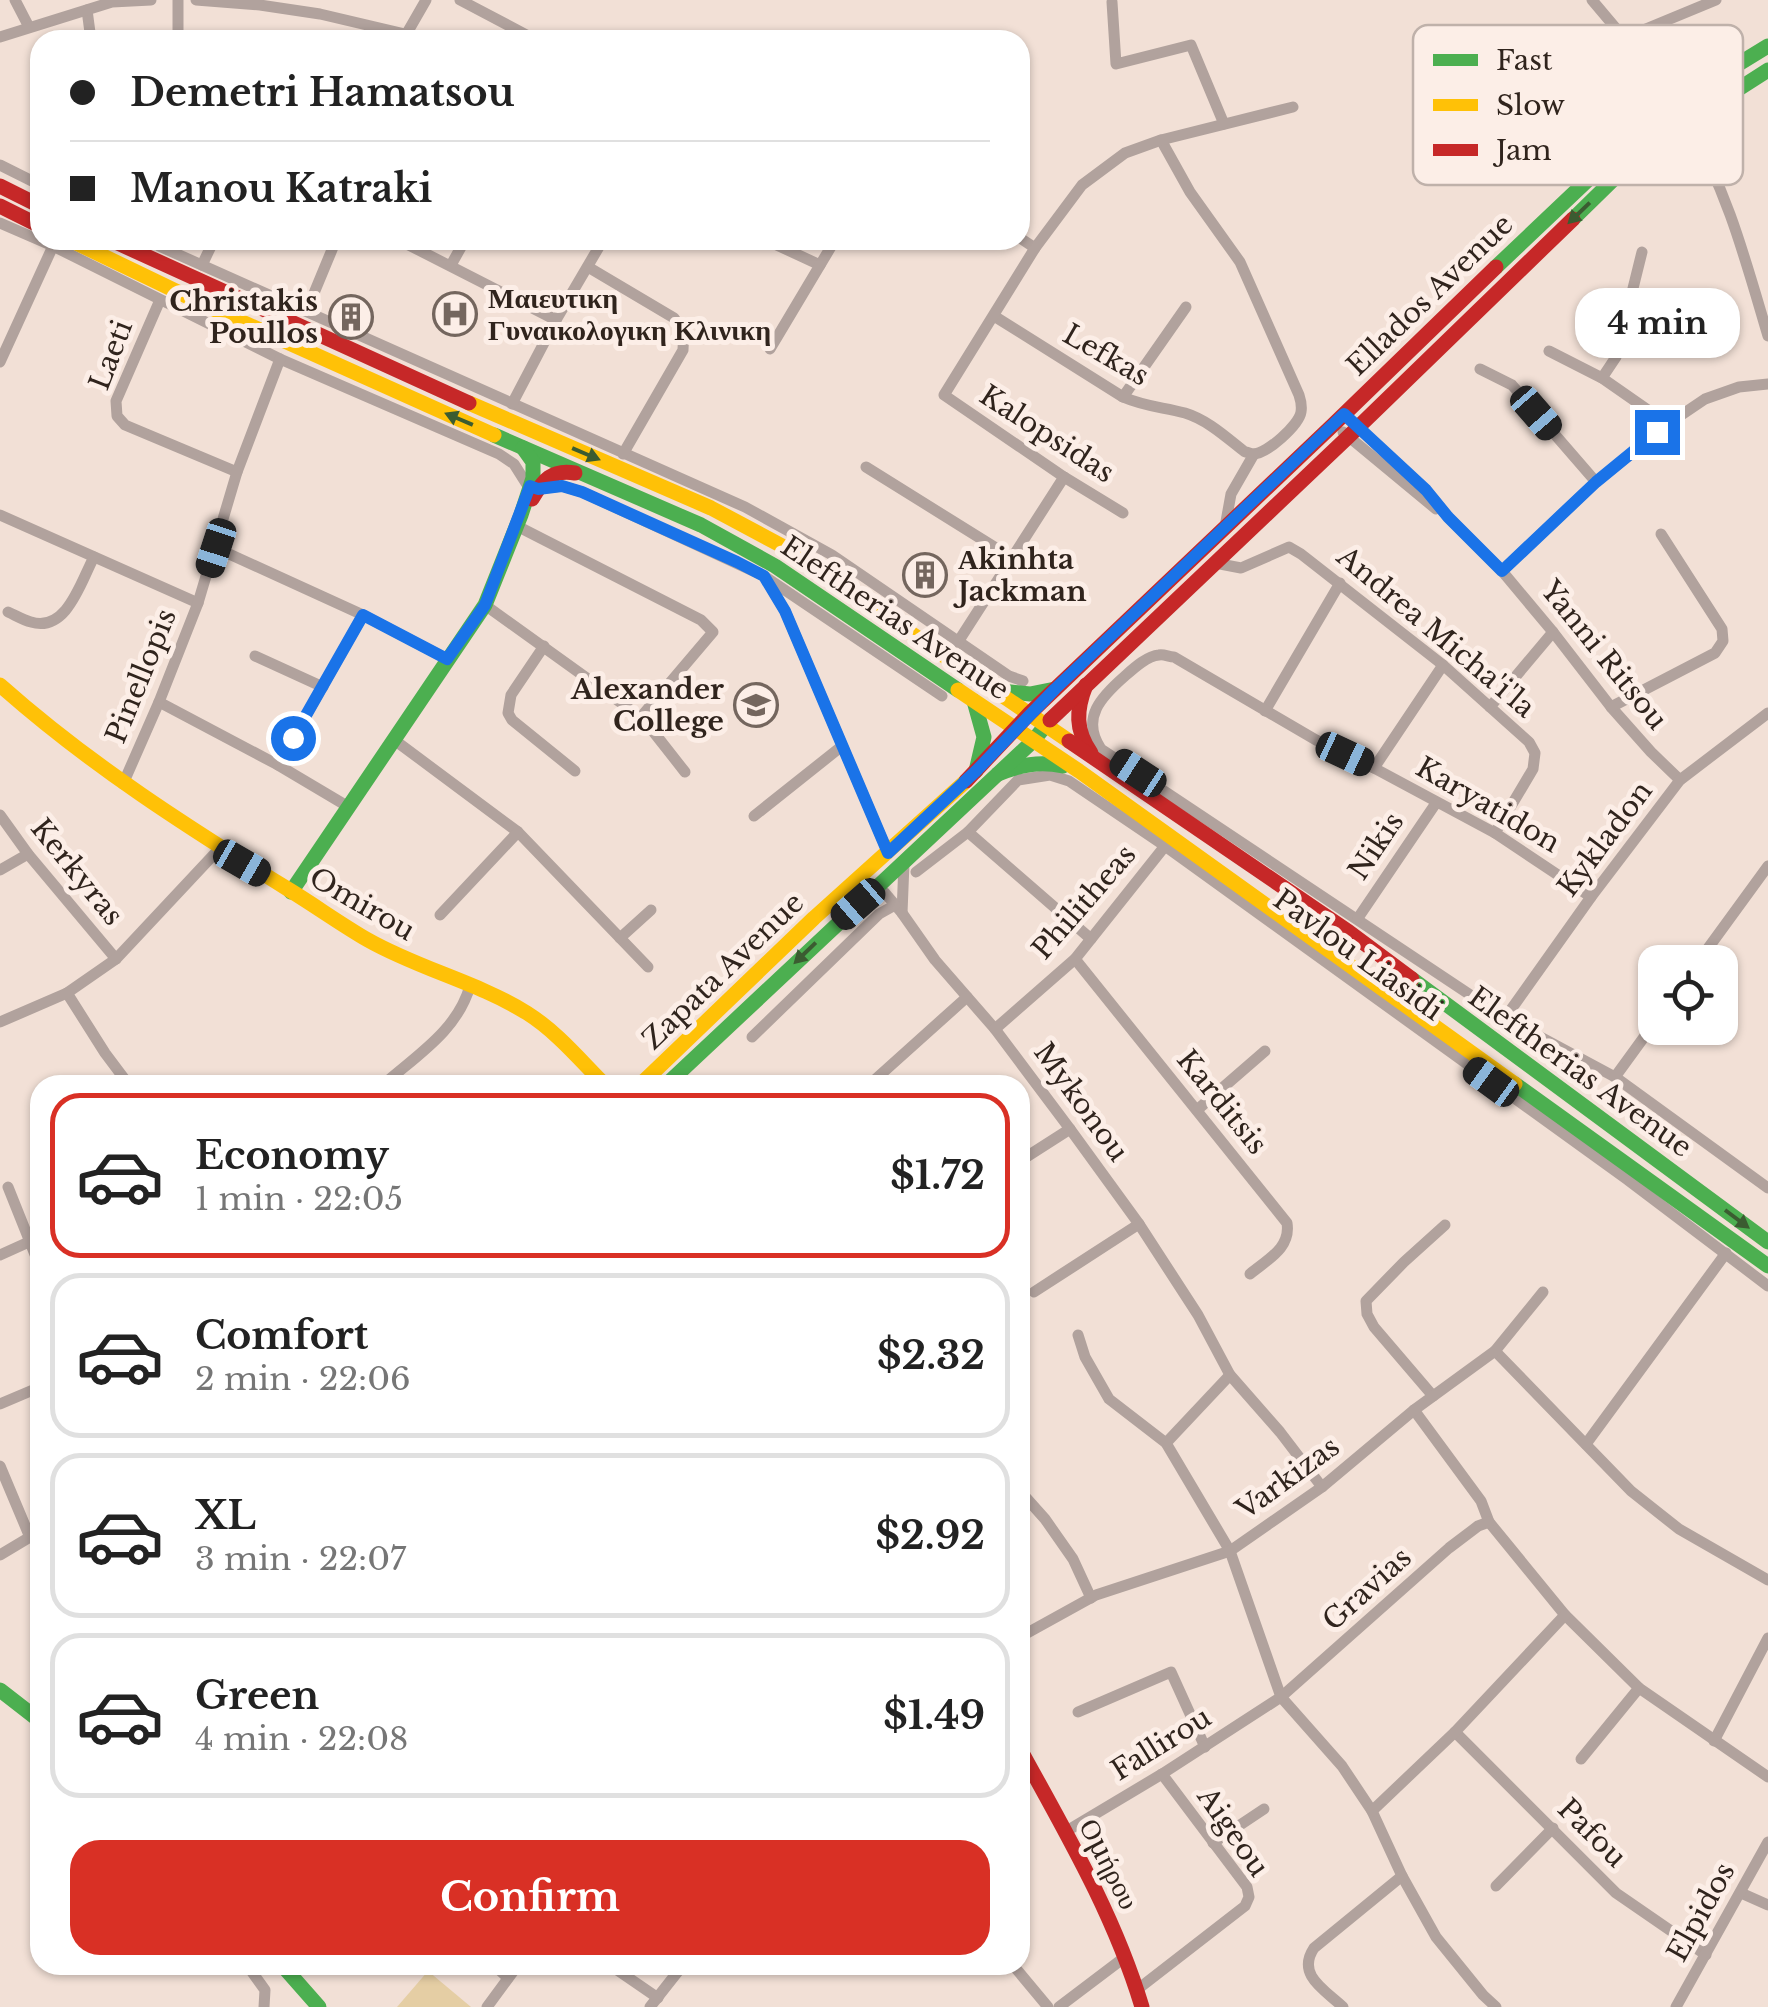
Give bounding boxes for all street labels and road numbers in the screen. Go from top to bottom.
street label: Ellados Avenue [1340,207,1520,383]
street label: Laeti [82,315,140,395]
street label: Lefkas [1057,316,1155,394]
street label: Kalopsidas [973,378,1121,490]
street label: Eleftherias Avenue [774,529,1016,707]
street label: Andrea Micha'i'la [1329,538,1542,725]
street label: Yanni Ritsou [1533,573,1675,737]
street label: Pinellopis [98,604,184,748]
street label: Karyatidon [1410,750,1566,860]
street label: Kykladon [1550,774,1660,904]
street label: Nikis [1341,806,1411,886]
street label: Kerkyras [23,812,131,932]
street label: Philitheas [1025,837,1143,967]
street label: Omirou [303,860,421,948]
street label: Pavlou Liasidi [1266,882,1450,1028]
street label: Zapata Avenue [635,885,811,1057]
street label: Eleftherias Avenue [1461,979,1699,1165]
street label: Mykonou [1026,1036,1136,1168]
street label: Karditsis [1169,1043,1275,1161]
street label: Varkizas [1229,1429,1346,1528]
street label: Gravias [1315,1540,1419,1638]
street label: Fallirou [1105,1700,1218,1788]
street label: Aigeou [1189,1780,1276,1884]
street label: Pafou [1550,1791,1634,1875]
street label: Ομήρου [1071,1813,1147,1915]
street label: Elpidos [1660,1856,1742,1968]

